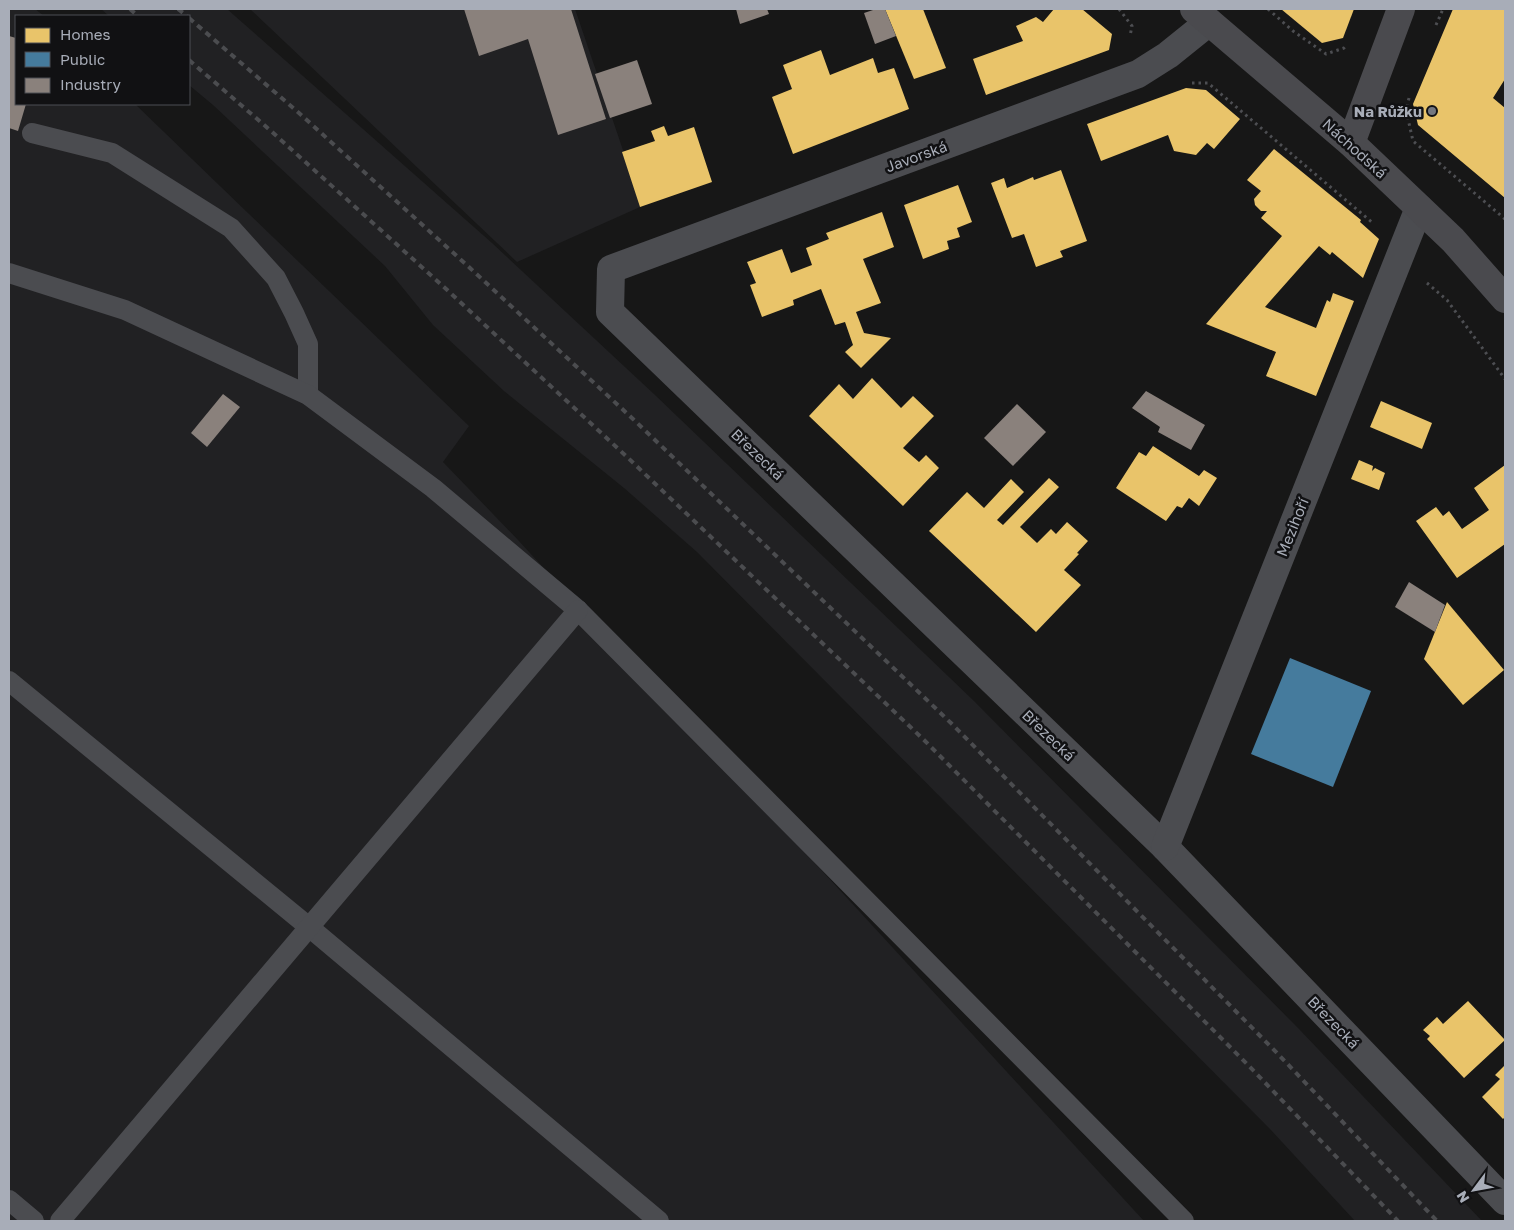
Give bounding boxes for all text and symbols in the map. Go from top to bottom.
legend [15,15,190,105]
text: Homes [60,25,110,43]
text: Public [60,50,105,68]
text: Industry [60,75,121,93]
place label: Na Růžku [1354,102,1422,120]
marker: Na Růžku [1426,105,1438,117]
street label: Náchodská [1319,114,1391,182]
street label: Javorská [883,137,949,175]
street label: Březecká [728,425,788,483]
street label: Mezihoří [1272,494,1312,559]
street label: Březecká [1019,706,1079,764]
street label: Březecká [1305,992,1363,1052]
north arrow [1449,1165,1499,1215]
text: N [1453,1188,1473,1206]

